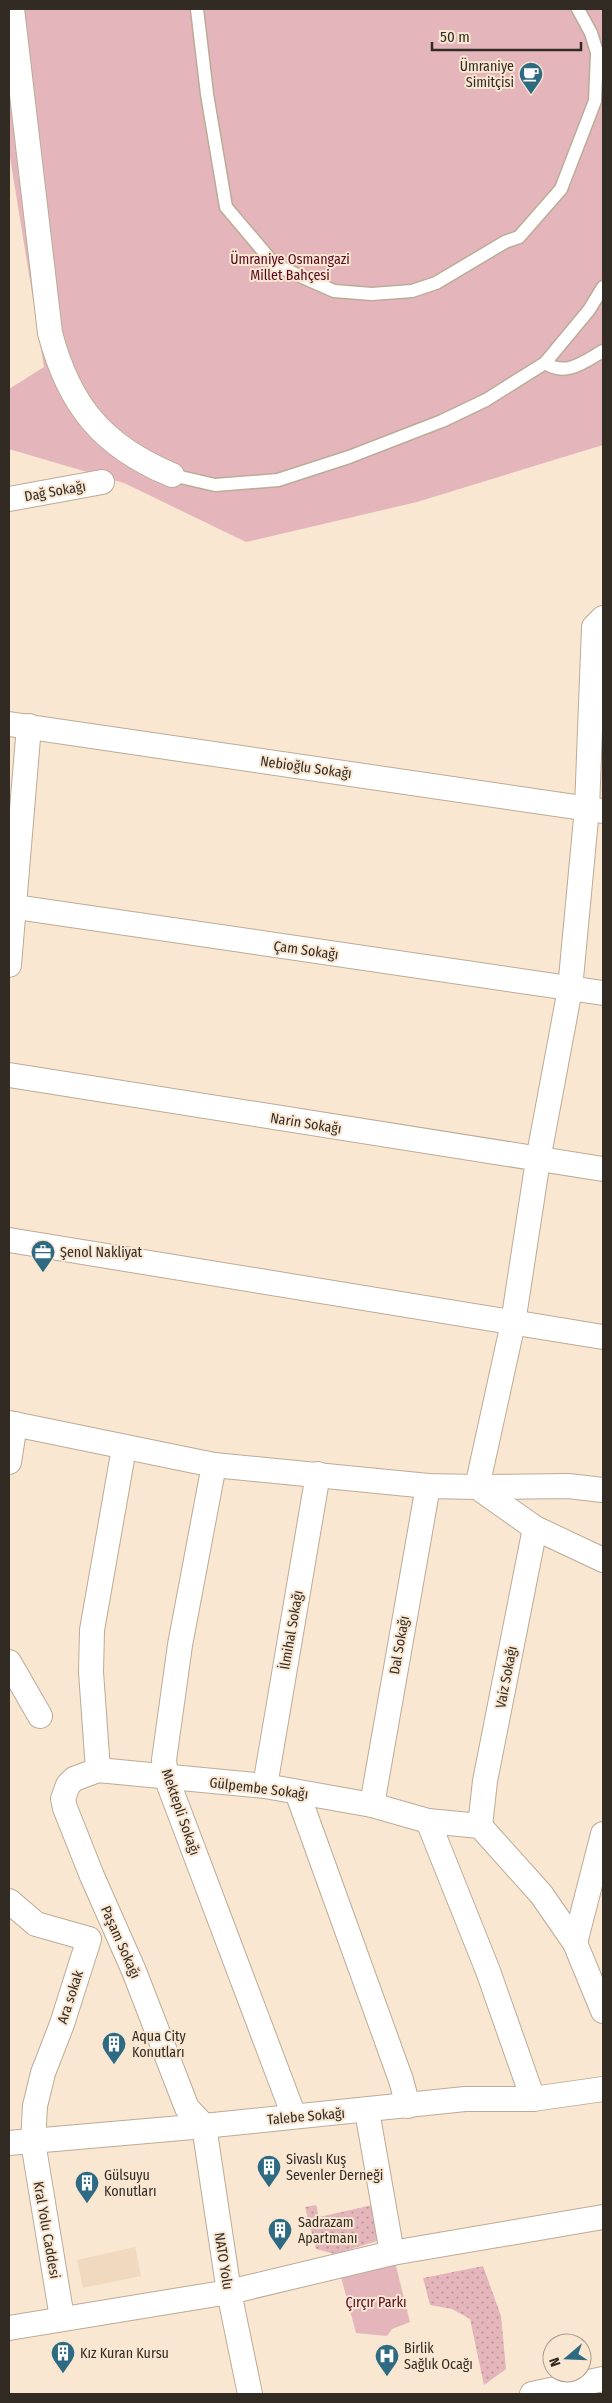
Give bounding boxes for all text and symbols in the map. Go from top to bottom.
scale bar [432,20,581,52]
text: 50 m [440,28,470,46]
place label: Ümraniye Simitçisi [460,57,514,91]
cafe icon: Ümraniye Simitçisi [518,61,544,95]
park label: Ümraniye Osmangazi Millet Bahçesi [230,250,350,284]
street label: Dağ Sokağı [23,478,87,505]
street label: Nebioğlu Sokağı [259,753,353,782]
street label: Çam Sokağı [272,938,339,963]
street label: Narin Sokağı [269,1109,343,1138]
office icon: Şenol Nakliyat [30,1239,56,1273]
place label: Şenol Nakliyat [60,1244,143,1261]
street label: İlmihal Sokağı [276,1589,307,1671]
street label: Dal Sokağı [386,1614,413,1676]
street label: Vaiz Sokağı [492,1644,521,1710]
street label: Mektepli Sokağı [158,1767,203,1858]
street label: Gülpembe Sokağı [209,1774,309,1803]
street label: Paşam Sokağı [97,1903,144,1981]
street label: Ara sokak [54,1968,87,2026]
place label: Aqua City Konutları [132,2028,187,2061]
building icon: Aqua City Konutları [101,2031,127,2065]
street label: Talebe Sokağı [266,2105,346,2128]
place label: Sivaslı Kuş Sevenler Derneği [286,2151,383,2184]
building icon: Sivaslı Kuş Sevenler Derneği [256,2154,282,2188]
place label: Gülsuyu Konutları [104,2167,157,2200]
building icon: Gülsuyu Konutları [74,2170,100,2204]
street label: Kral Yolu Caddesi [30,2180,63,2280]
place label: Sadrazam Apartmanı [298,2214,358,2247]
building icon: Sadrazam Apartmanı [267,2217,293,2251]
street label: NATO Yolu [211,2231,236,2291]
park label: Çırçır Parkı [345,2294,407,2311]
north arrow [542,2333,592,2383]
building icon: Kız Kuran Kursu [50,2340,76,2374]
place label: Birlik Sağlık Ocağı [404,2340,473,2373]
hospital icon: Birlik Sağlık Ocağı [374,2343,400,2377]
place label: Kız Kuran Kursu [80,2345,169,2362]
text: N [546,2355,565,2369]

